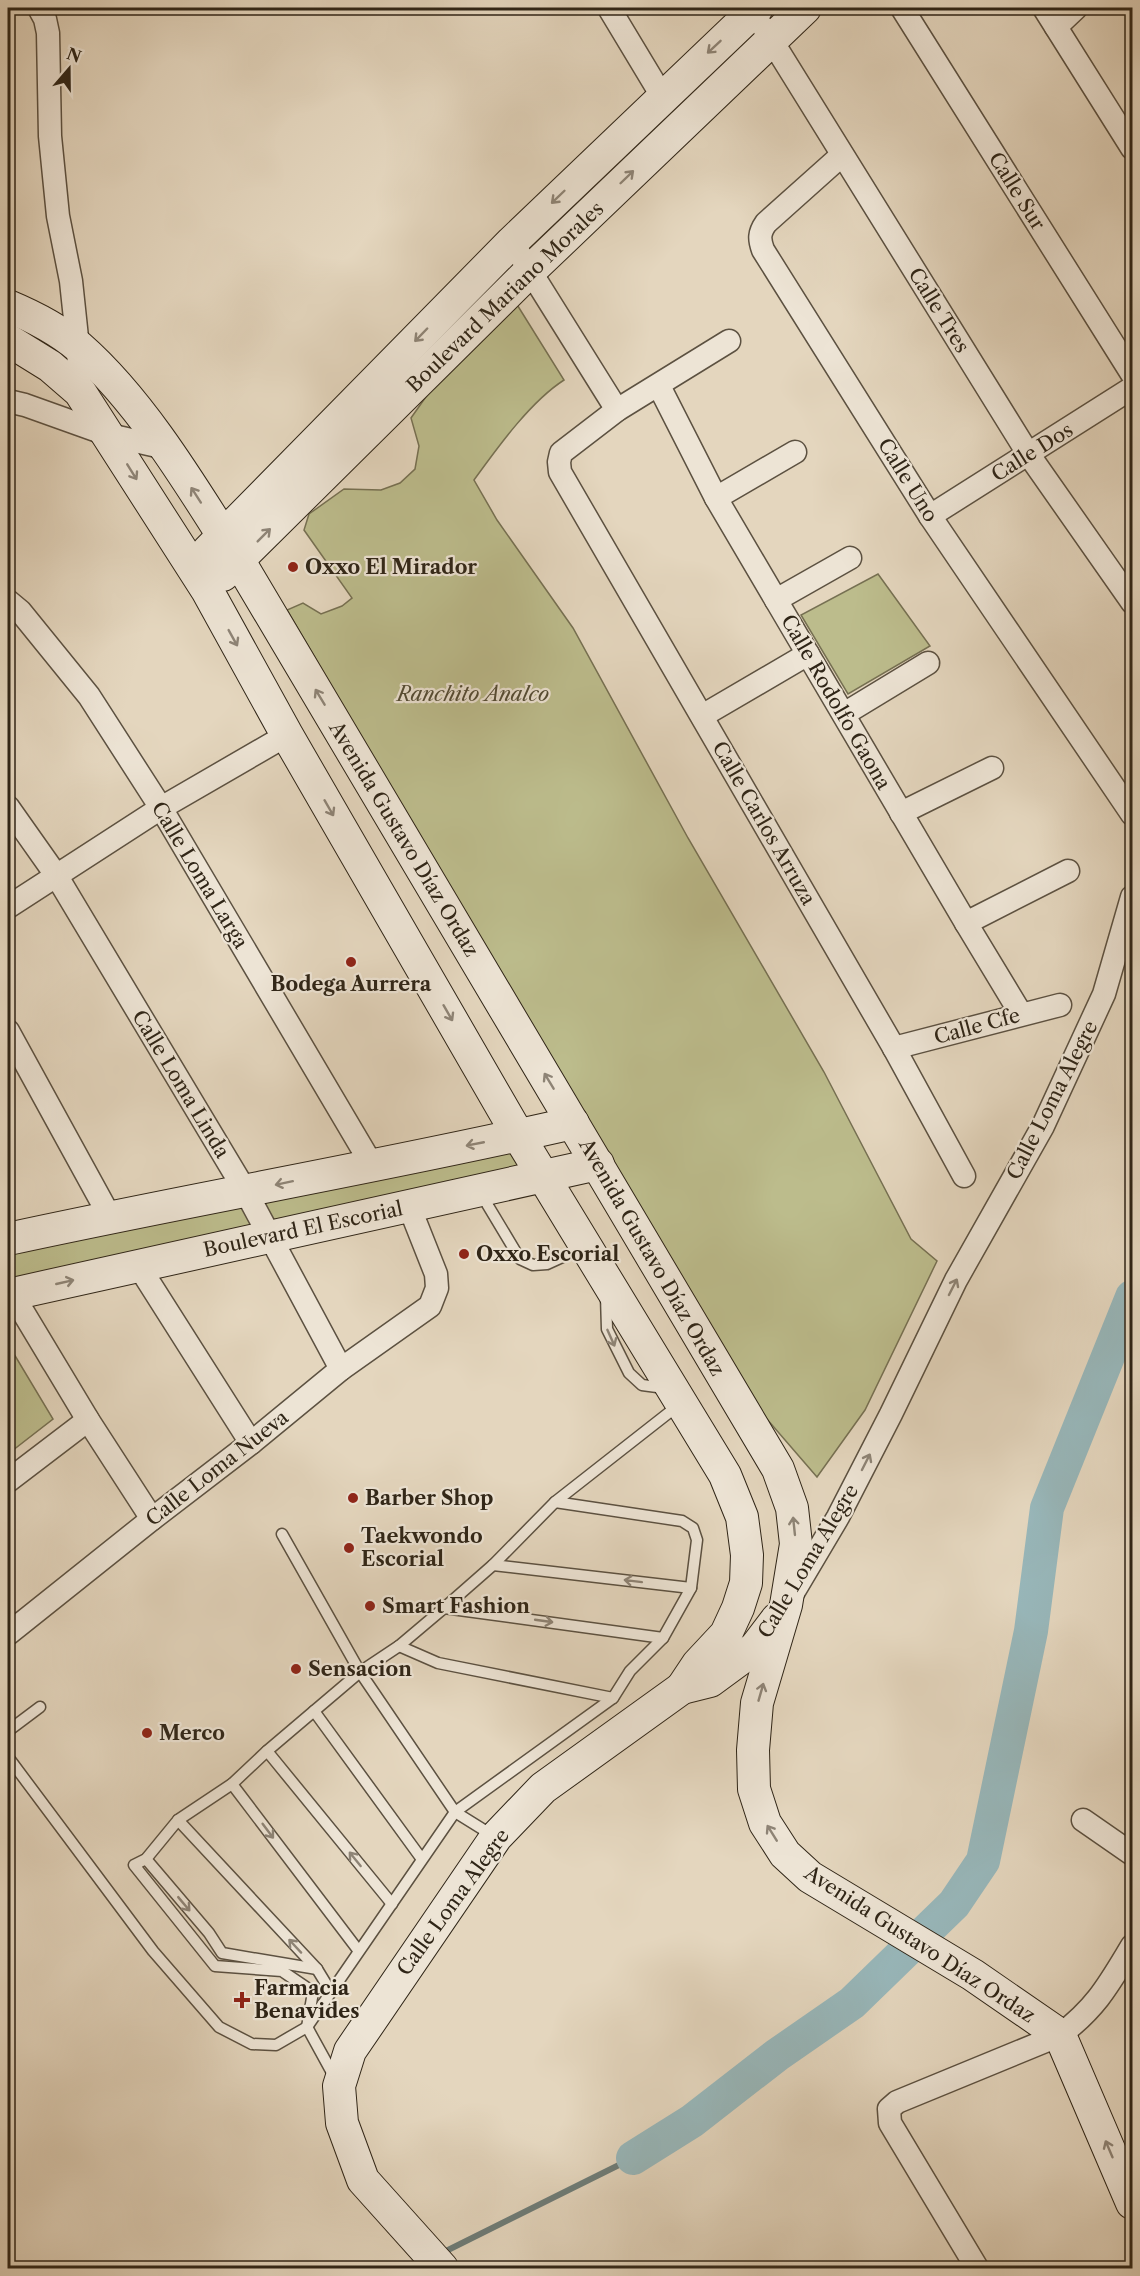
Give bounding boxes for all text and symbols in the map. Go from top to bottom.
north arrow [39,39,99,99]
one-way arrow [707,40,722,55]
text: N [64,43,84,67]
street label: Calle Sur [984,148,1051,235]
one-way arrow [620,170,635,184]
one-way arrow [551,189,566,204]
street label: Boulevard Mariano Morales [402,197,608,397]
street label: Calle Tres [903,263,975,357]
one-way arrow [413,327,428,342]
street label: Calle Dos [987,418,1077,486]
street label: Calle Uno [873,434,943,526]
one-way arrow [126,463,138,480]
one-way arrow [190,487,202,504]
one-way arrow [257,528,272,542]
place label: Oxxo El Mirador [305,555,477,579]
marker: Oxxo El Mirador [286,560,300,574]
street label: Calle Rodolfo Gaona [776,610,896,794]
one-way arrow [227,629,239,646]
park label: Ranchito Analco [395,682,549,706]
one-way arrow [314,689,326,706]
street label: Avenida Gustavo Díaz Ordaz [324,716,484,961]
street label: Calle Carlos Arruza [707,737,821,910]
street label: Calle Loma Larga [147,797,254,953]
one-way arrow [323,799,335,816]
marker: Bodega Aurrera [344,955,358,969]
place label: Bodega Aurrera [271,972,432,996]
street label: Calle Cfe [931,1003,1023,1049]
one-way arrow [442,1004,454,1021]
street label: Calle Loma Linda [127,1006,235,1163]
street label: Calle Loma Alegre [1002,1017,1102,1183]
one-way arrow [542,1073,554,1090]
street label: Avenida Gustavo Díaz Ordaz [574,1133,730,1380]
one-way arrow [466,1139,485,1150]
one-way arrow [275,1178,294,1190]
street label: Boulevard El Escorial [201,1196,405,1262]
place label: Oxxo Escorial [476,1242,619,1266]
marker: Oxxo Escorial [457,1247,471,1261]
one-way arrow [55,1275,74,1287]
one-way arrow [947,1279,959,1297]
one-way arrow [606,1329,618,1347]
street label: Calle Loma Nueva [141,1405,293,1531]
one-way arrow [861,1453,873,1471]
street label: Calle Loma Alegre [753,1480,863,1642]
place label: Barber Shop [365,1486,493,1510]
marker: Barber Shop [346,1491,360,1505]
one-way arrow [788,1516,799,1536]
place label: Taekwondo Escorial [361,1524,483,1571]
marker: Taekwondo Escorial [342,1541,356,1555]
one-way arrow [623,1575,643,1586]
place label: Smart Fashion [382,1594,530,1618]
marker: Smart Fashion [363,1599,377,1613]
one-way arrow [533,1616,553,1627]
place label: Sensacion [308,1657,412,1681]
marker: Sensacion [289,1662,303,1676]
one-way arrow [755,1683,767,1702]
place label: Merco [159,1721,225,1745]
marker: Merco [140,1726,154,1740]
one-way arrow [261,1823,274,1839]
street label: Calle Loma Alegre [392,1824,514,1980]
one-way arrow [766,1825,778,1842]
one-way arrow [348,1851,361,1867]
street label: Avenida Gustavo Díaz Ordaz [799,1860,1040,2028]
one-way arrow [177,1896,191,1911]
one-way arrow [288,1939,302,1954]
place label: Farmacia Benavides [254,1976,360,2023]
marker: Farmacia Benavides [235,1993,249,2007]
one-way arrow [1103,2141,1114,2159]

